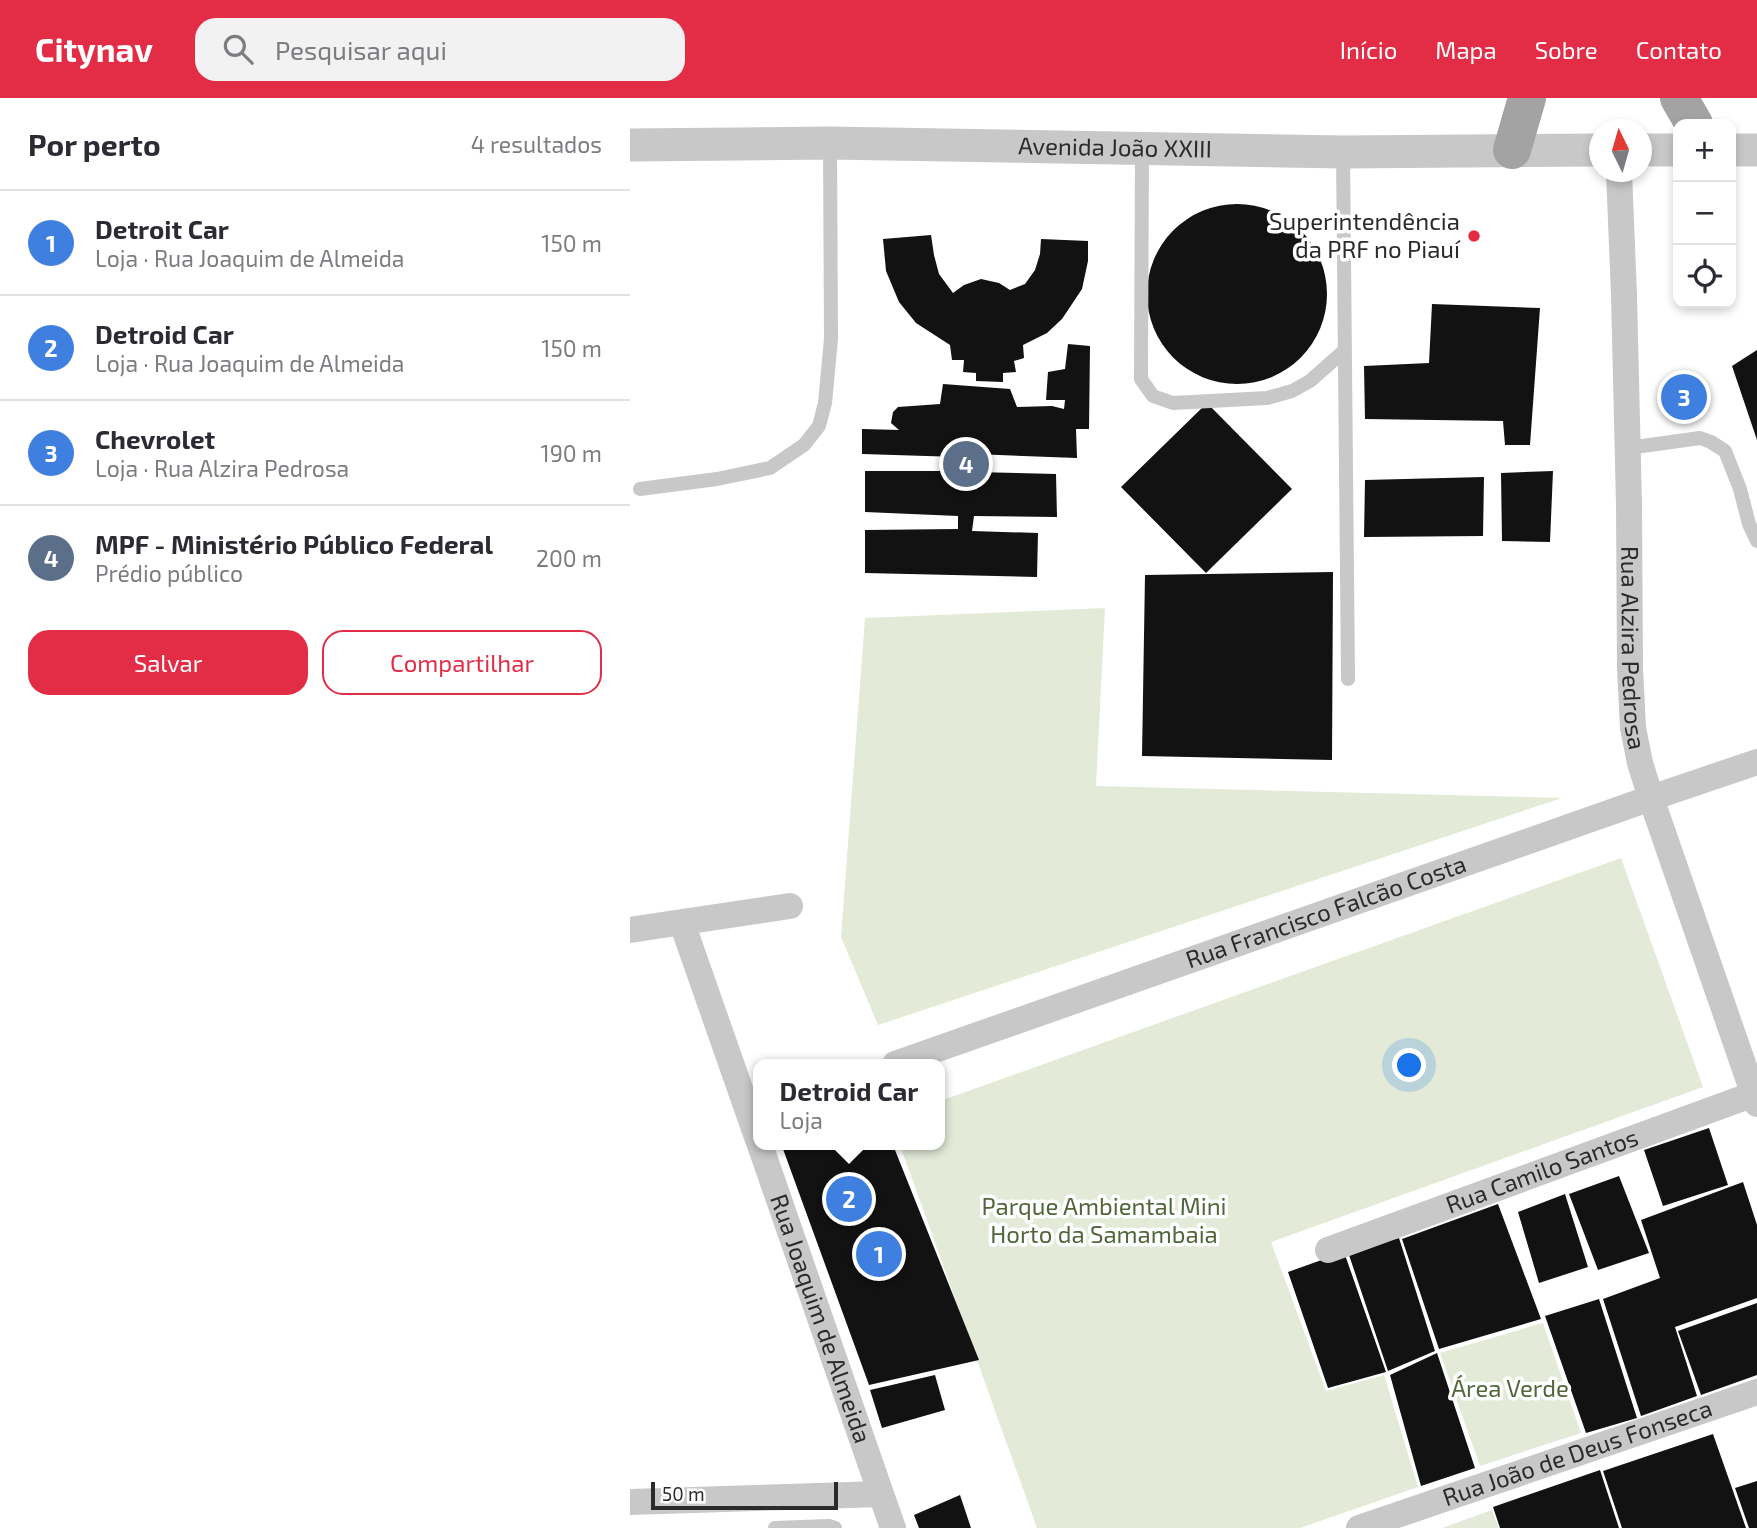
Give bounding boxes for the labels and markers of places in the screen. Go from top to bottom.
place label: Superintendência da PRF no Piauí [1269,206,1461,263]
marker: Superintendência da PRF no Piauí [1466,228,1482,244]
pin: 3 [1661,371,1707,423]
pin: 4 [943,438,989,490]
pin: 2 [826,1173,872,1225]
pin: 1 [856,1228,902,1280]

